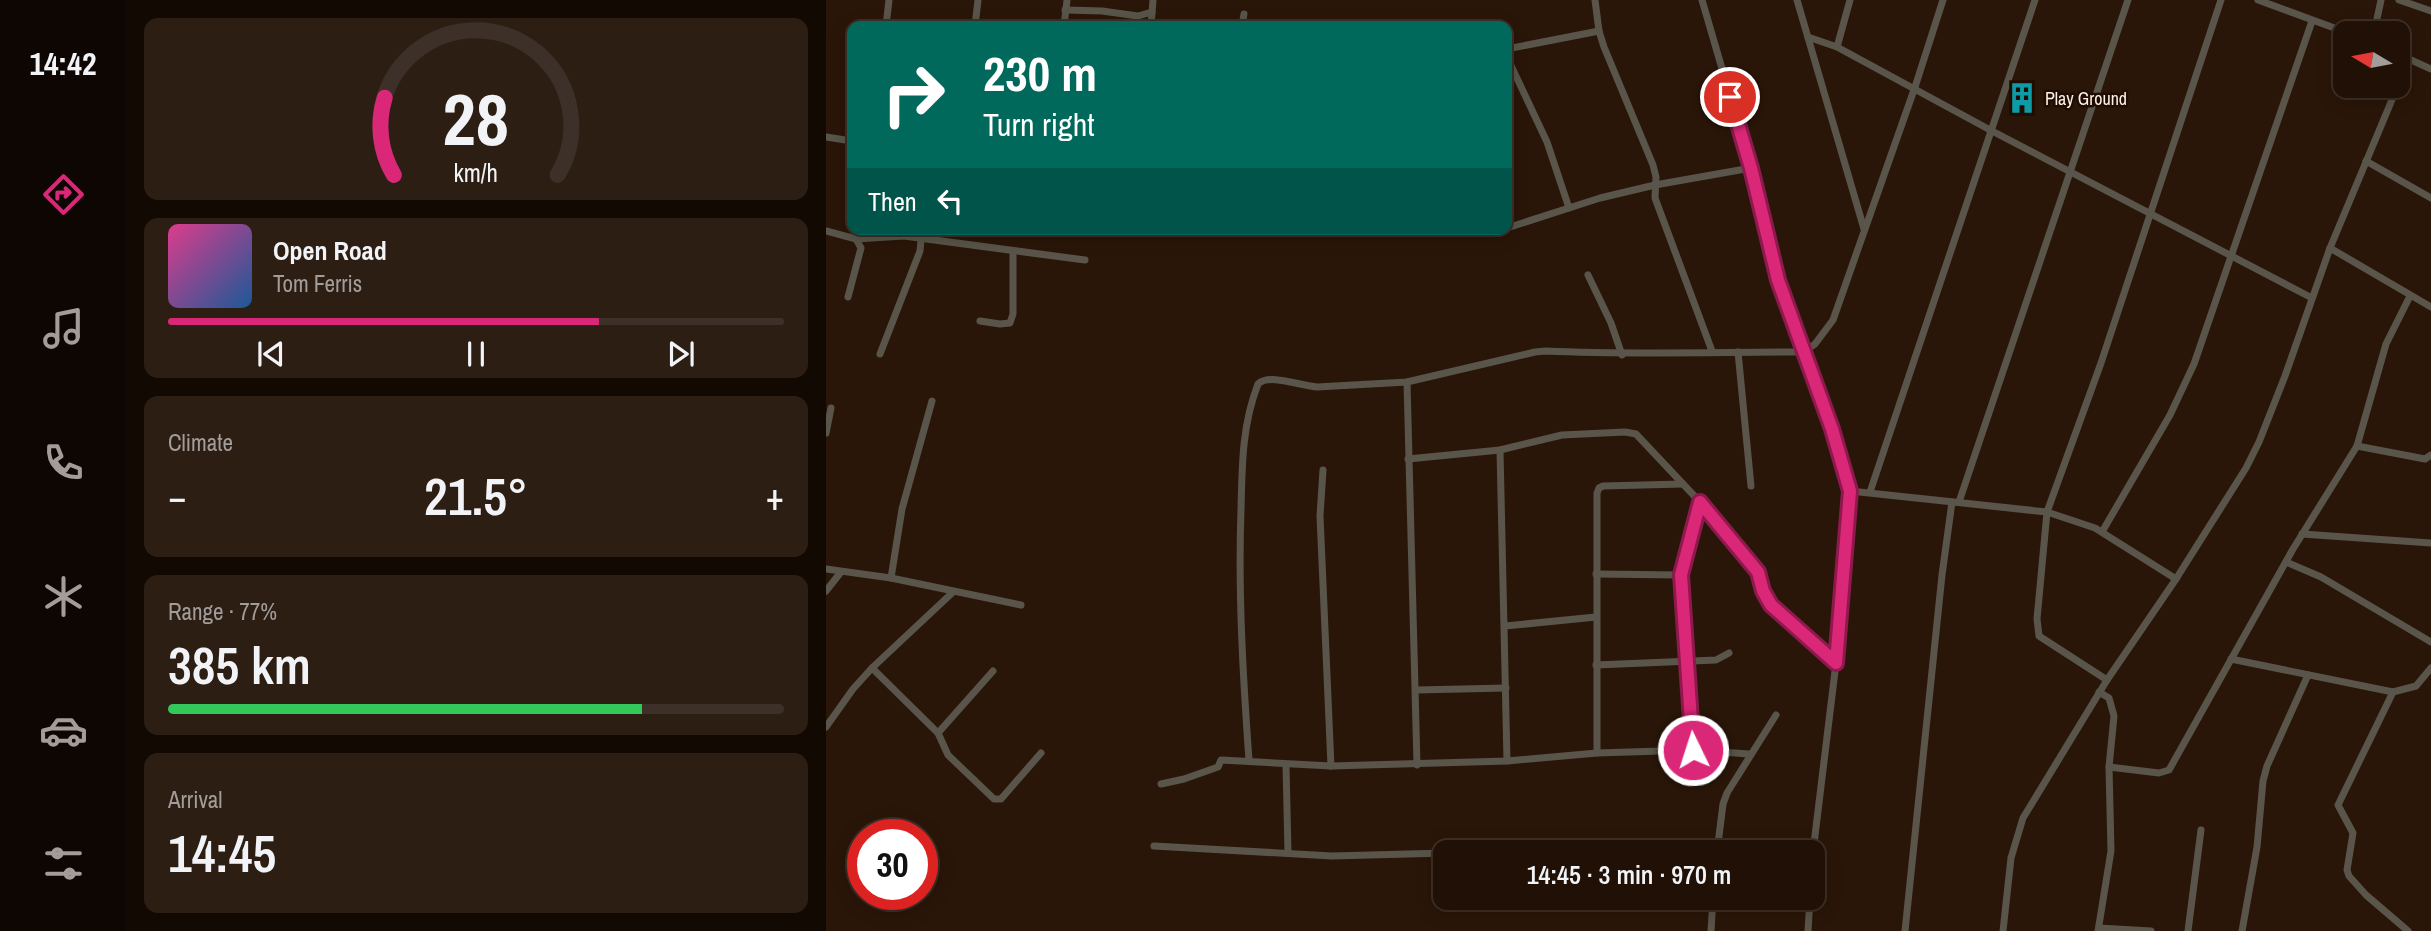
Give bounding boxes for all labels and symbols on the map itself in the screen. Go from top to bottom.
north arrow [2333,21,2410,98]
pin [1700,67,1760,127]
building icon: Play Ground [2005,81,2039,115]
place label: Play Ground [2045,86,2127,111]
position arrow [1656,713,1730,787]
speed limit sign: 30 [847,819,938,910]

